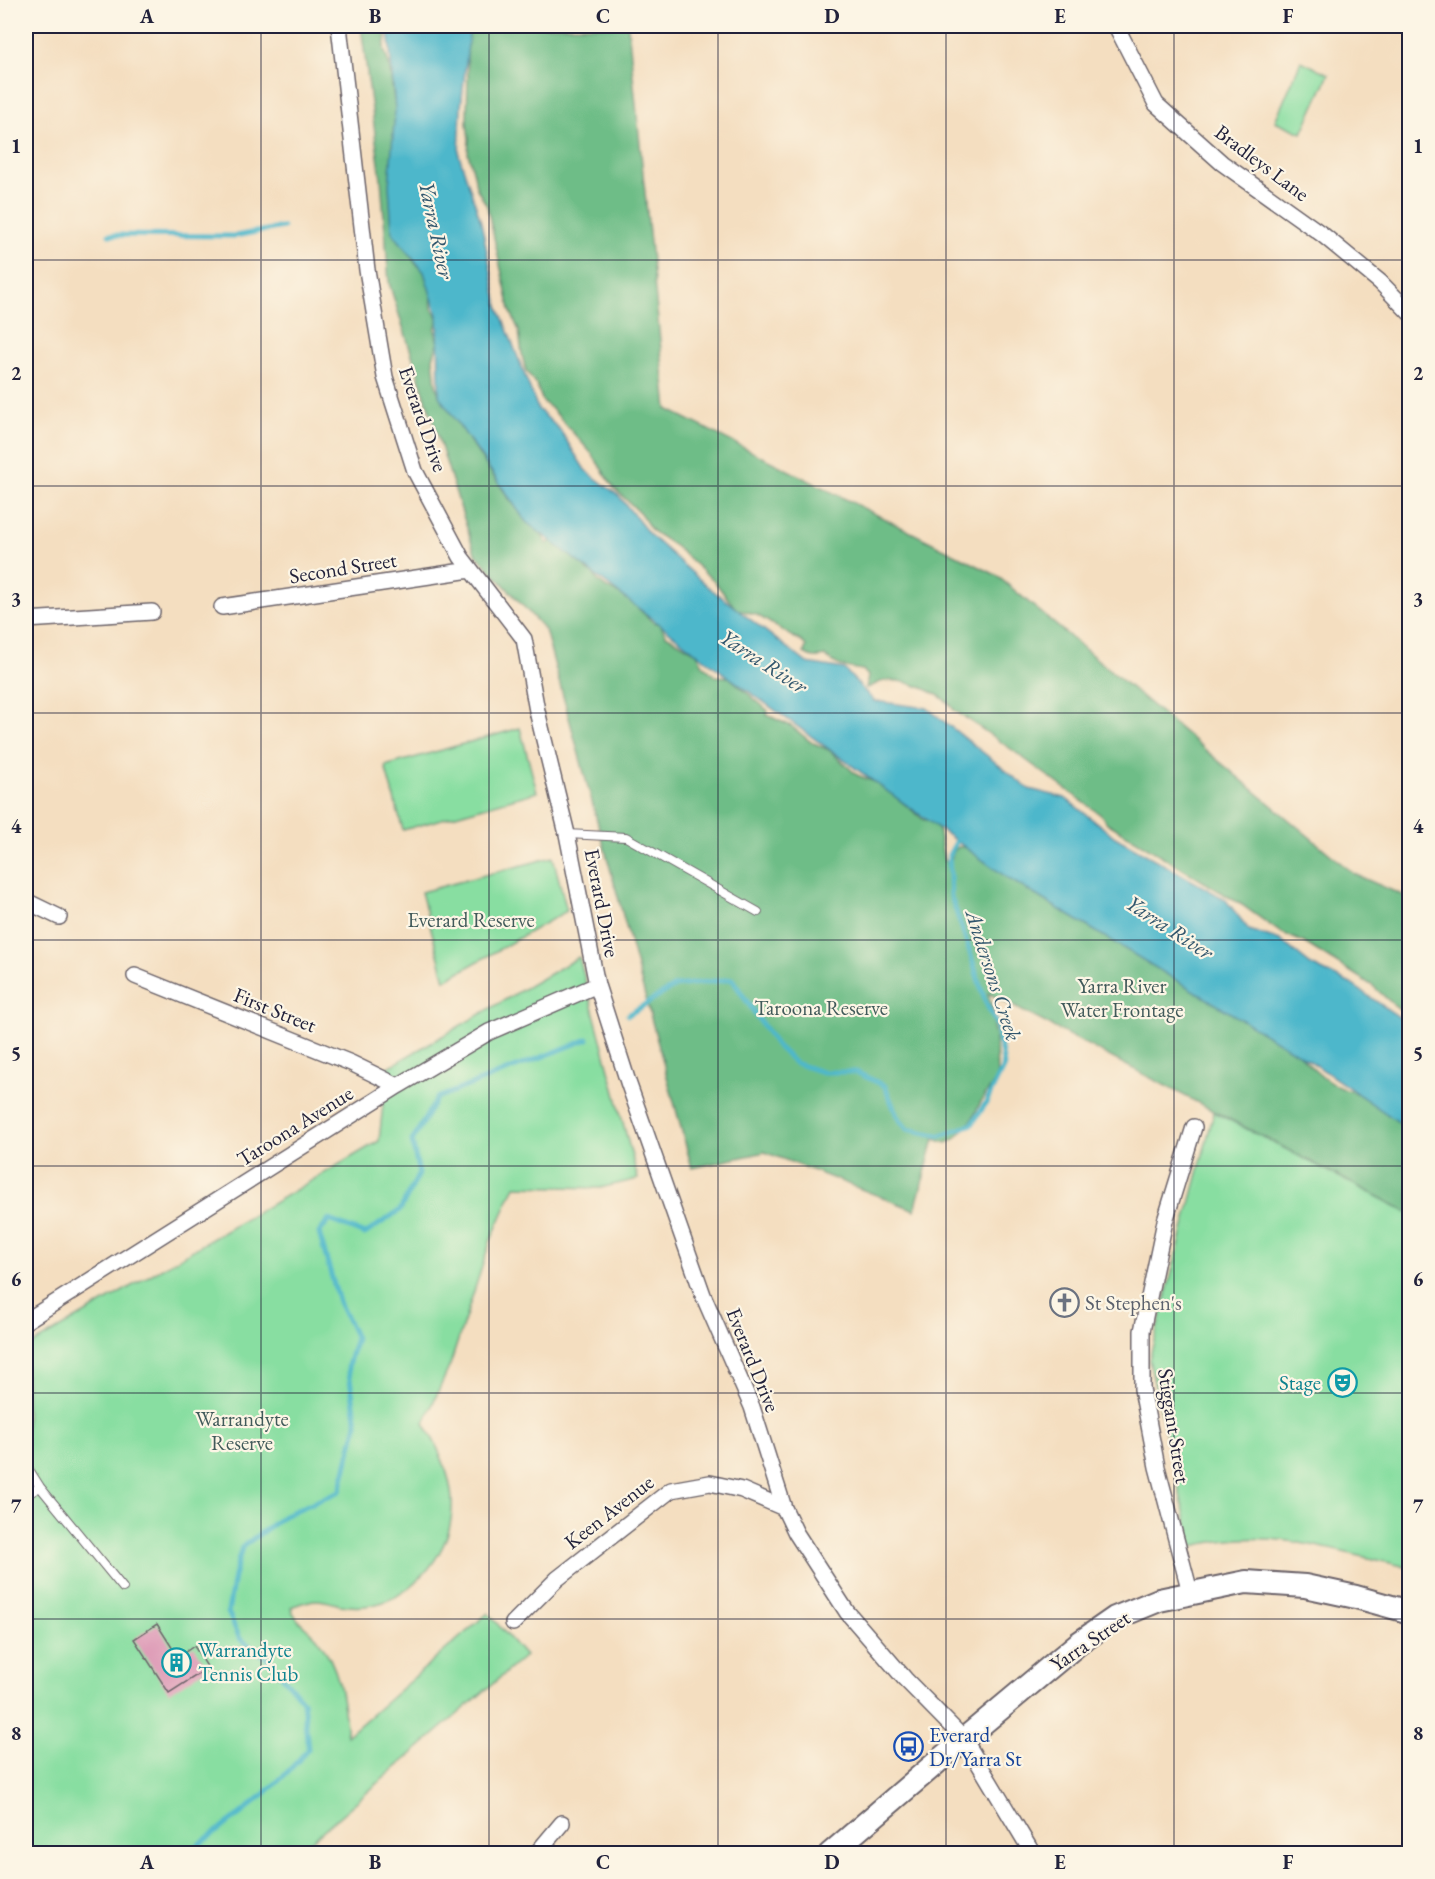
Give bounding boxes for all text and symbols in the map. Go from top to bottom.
text: A [139,3,155,29]
text: B [369,3,381,29]
text: C [596,3,610,29]
text: D [824,3,840,29]
text: E [1054,3,1066,29]
text: F [1283,3,1294,29]
street label: Bradleys Lane [1210,118,1315,207]
text: 1 [11,133,21,159]
text: 1 [1413,133,1423,159]
water label: Yarra River [412,179,461,283]
text: 2 [11,360,22,386]
text: 2 [1413,360,1424,386]
street label: Everard Drive [393,362,454,475]
street label: Second Street [287,546,399,589]
text: 3 [11,586,21,612]
text: 3 [1413,586,1423,612]
water label: Yarra River [714,622,814,701]
text: 4 [11,813,22,839]
text: 4 [1413,813,1424,839]
street label: Everard Drive [579,846,626,960]
water label: Yarra River [1120,888,1220,967]
water label: Andersons Creek [958,904,1028,1044]
park label: Everard Reserve [407,906,535,933]
park label: Yarra River Water Frontage [1060,972,1184,1023]
street label: First Street [230,981,321,1038]
park label: Taroona Reserve [754,994,888,1021]
text: 5 [11,1040,21,1066]
text: 5 [1413,1040,1423,1066]
street label: Taroona Avenue [232,1079,358,1172]
text: 6 [11,1266,22,1292]
text: 6 [1413,1266,1424,1292]
church icon: St Stephen's [1048,1287,1080,1319]
place label: St Stephen's [1085,1289,1182,1316]
street label: Everard Drive [720,1304,787,1416]
street label: Stiggant Street [1152,1366,1197,1486]
theatre icon: Stage [1326,1367,1358,1399]
place label: Stage [1279,1369,1321,1396]
park label: Warrandyte Reserve [195,1405,289,1456]
street label: Keen Avenue [559,1468,659,1555]
text: 7 [11,1493,22,1519]
text: 7 [1413,1493,1424,1519]
street label: Yarra Street [1044,1604,1135,1677]
place label: Warrandyte Tennis Club [198,1636,298,1687]
building icon: Warrandyte Tennis Club [161,1646,193,1678]
text: 8 [11,1720,21,1746]
text: 8 [1413,1720,1423,1746]
place label: Everard Dr/Yarra St [929,1721,1022,1772]
bus stop icon: Everard Dr/Yarra St [892,1731,924,1763]
text: A [139,1849,155,1875]
text: B [369,1849,381,1875]
text: C [596,1849,610,1875]
text: D [824,1849,840,1875]
text: E [1054,1849,1066,1875]
text: F [1283,1849,1294,1875]

